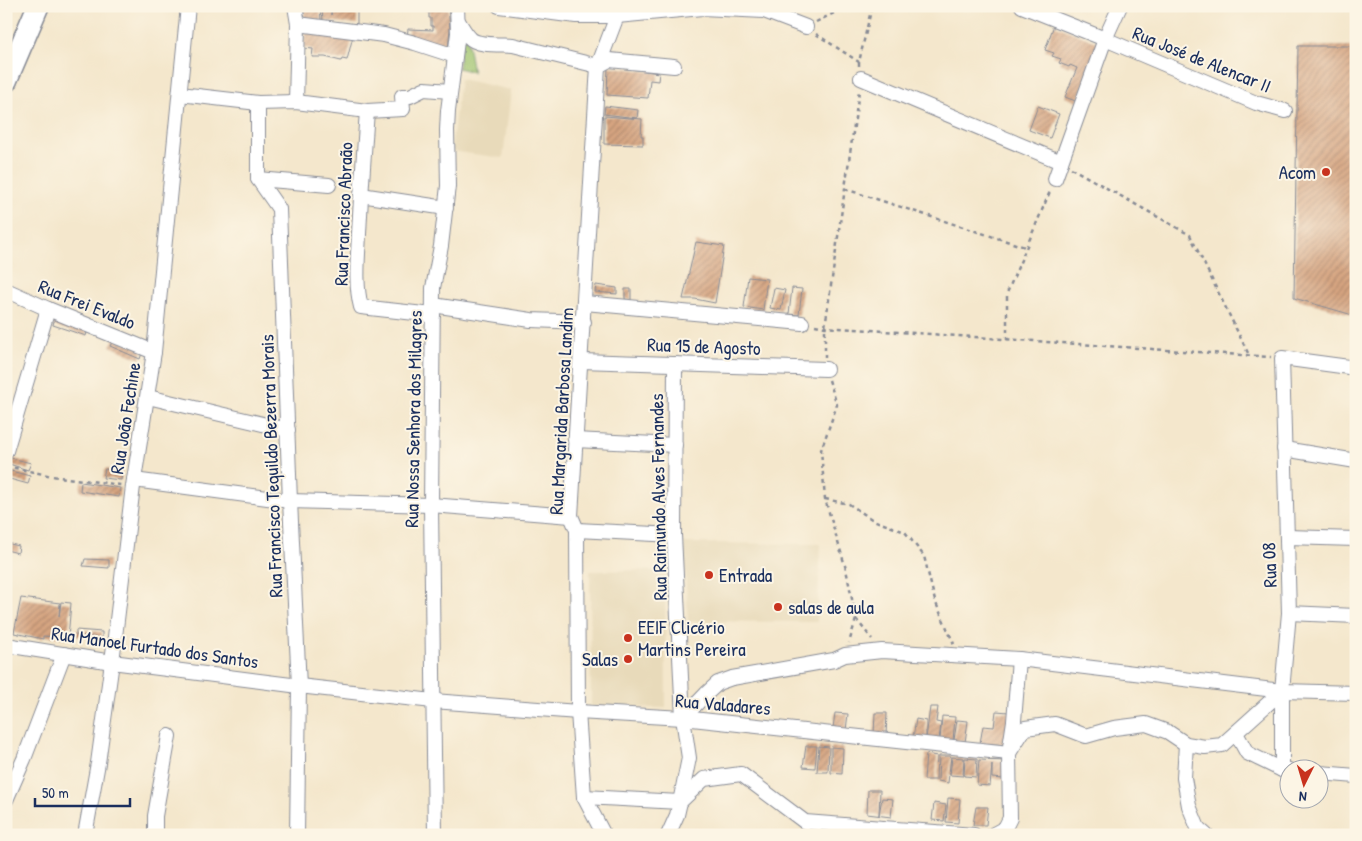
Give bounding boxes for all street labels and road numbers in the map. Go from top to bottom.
street label: Rua José de Alencar II [1129,19,1275,99]
street label: Rua Francisco Abraão [327,141,359,286]
street label: Rua Frei Evaldo [35,273,140,335]
street label: Rua Margarida Barbosa Landim [543,307,579,515]
street label: Rua Nossa Senhora dos Milagres [398,310,428,528]
street label: Rua 15 de Agosto [647,331,762,361]
street label: Rua Francisco Tequildo Bezerra Morais [253,334,289,598]
street label: Rua João Fechine [103,360,147,476]
street label: Rua Raimundo Alves Fernandes [643,393,673,601]
street label: Rua 08 [1255,542,1283,588]
street label: Rua Manoel Furtado dos Santos [50,620,260,674]
street label: Rua Valadares [674,687,772,721]

